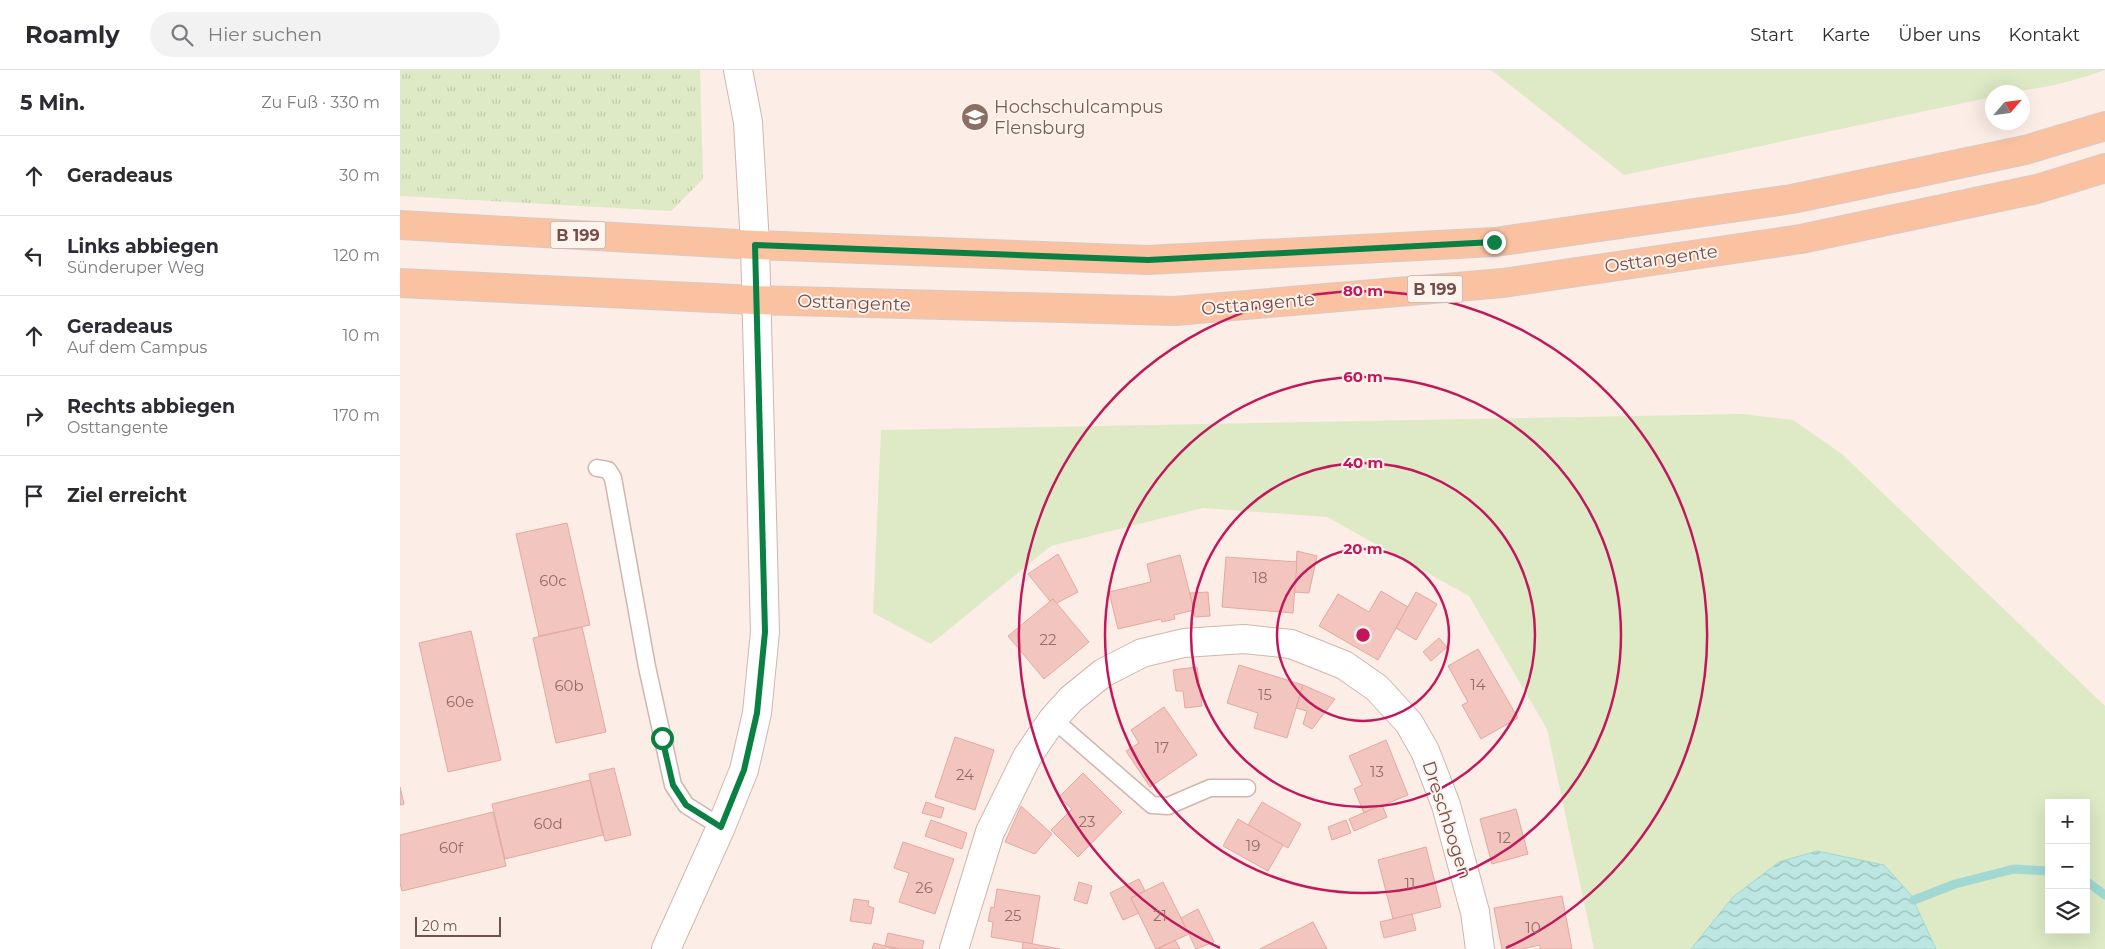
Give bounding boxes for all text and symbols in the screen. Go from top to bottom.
search box [150,12,500,57]
text: Roamly [25,20,120,49]
icon: search [168,21,196,49]
text: Hier suchen [208,23,322,46]
text: Start [1750,24,1794,46]
text: Karte [1822,24,1870,46]
text: Über uns [1898,24,1981,46]
text: Kontakt [2009,24,2080,46]
north arrow [1985,85,2030,130]
text: 5 Min. [20,90,85,115]
text: Zu Fuß · 330 m [261,93,380,112]
place label: Hochschulcampus Flensburg [994,96,1163,139]
school or university icon: Hochschulcampus Flensburg [960,102,990,132]
icon: ahead [20,162,48,190]
text: Geradeaus [67,164,173,187]
text: 30 m [339,166,380,185]
road number: B 199 [550,222,606,248]
route end [1483,231,1506,254]
text: Links abbiegen [67,235,219,258]
street label: Osttangente [1603,240,1719,278]
icon: left [20,242,48,270]
text: 120 m [333,246,380,265]
text: Sünderuper Weg [67,258,205,277]
road number: B 199 [1408,275,1462,302]
text: 80 m [1343,281,1383,300]
street label: Osttangente [1200,288,1316,320]
street label: Osttangente [797,290,911,316]
text: Geradeaus [67,315,173,338]
icon: ahead [20,322,48,350]
text: 10 m [342,326,380,345]
text: Auf dem Campus [67,338,207,357]
text: 60 m [1343,367,1383,386]
text: Rechts abbiegen [67,395,235,418]
icon: right [20,402,48,430]
text: 170 m [333,406,380,425]
text: Osttangente [67,418,168,437]
text: 40 m [1343,453,1383,472]
icon: arrive [20,482,48,510]
text: Ziel erreicht [67,484,187,507]
text: 20 m [1343,539,1383,558]
house number: 18 [1253,568,1268,587]
house number: 60c [539,571,567,590]
centre of rings [1354,626,1372,644]
house number: 22 [1039,630,1057,649]
house number: 14 [1470,675,1486,694]
house number: 60b [554,676,584,695]
house number: 15 [1258,685,1272,704]
house number: 60e [446,692,474,711]
route start [651,727,674,750]
house number: 17 [1155,738,1169,757]
street label: Dreschbogen [1418,758,1476,882]
house number: 13 [1370,762,1384,781]
house number: 24 [956,765,974,784]
map controls [2045,799,2090,934]
button: + [2045,799,2090,844]
house number: 23 [1079,812,1095,831]
house number: 60d [533,814,563,833]
house number: 12 [1497,828,1511,847]
house number: 19 [1246,836,1260,855]
house number: 60f [439,838,464,857]
button: − [2045,844,2090,889]
house number: 11 [1405,874,1415,893]
house number: 26 [915,878,933,897]
button: layers [2045,889,2090,934]
house number: 25 [1004,906,1022,925]
house number: 21 [1153,906,1167,925]
scale bar [415,914,501,937]
text: 20 m [422,917,458,935]
house number: 10 [1525,918,1541,937]

